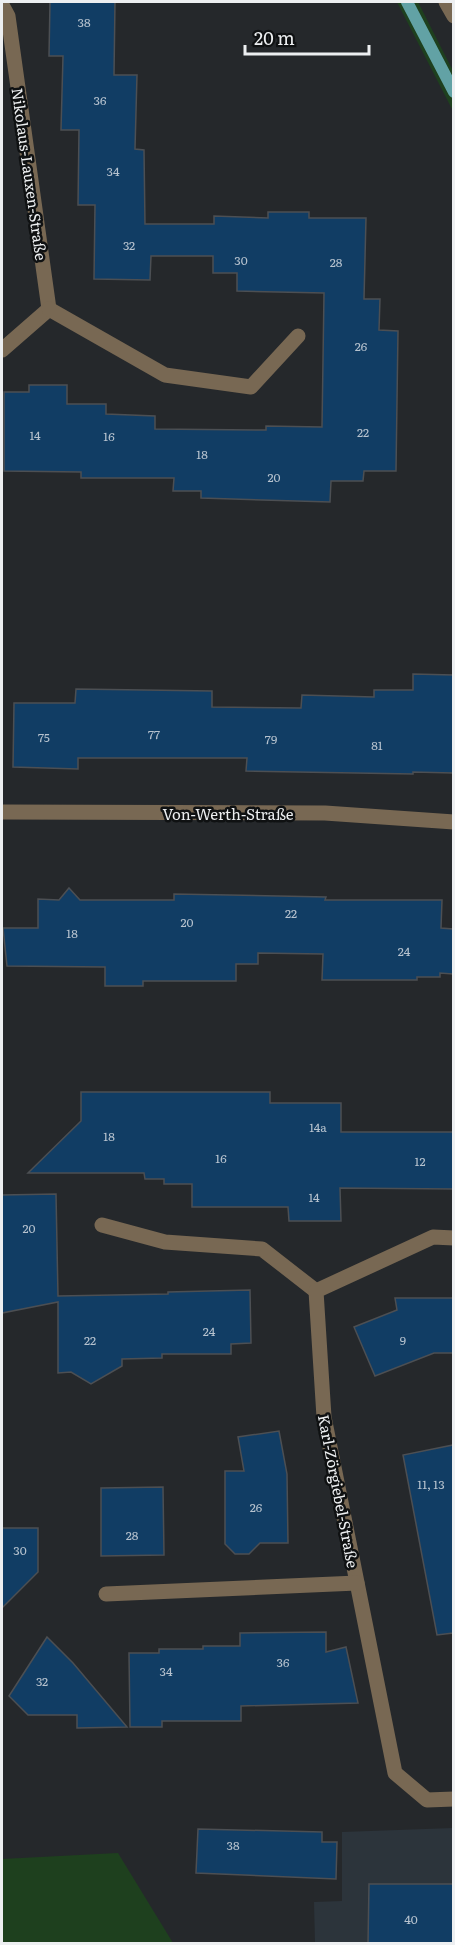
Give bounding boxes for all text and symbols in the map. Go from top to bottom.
house number: 38 [77,13,91,31]
scale bar [245,18,370,56]
text: 20 m [254,24,295,51]
street label: Nikolaus-Lauxen-Straße [6,86,54,262]
house number: 36 [94,91,107,109]
house number: 34 [106,162,120,180]
house number: 32 [123,236,135,254]
house number: 30 [234,251,248,269]
house number: 28 [330,253,343,271]
house number: 26 [355,337,368,355]
house number: 22 [357,423,369,441]
house number: 14 [29,426,41,444]
house number: 16 [103,427,115,445]
house number: 18 [196,445,208,463]
house number: 20 [267,468,281,486]
house number: 77 [148,725,160,743]
house number: 75 [38,728,50,746]
house number: 79 [265,730,277,748]
house number: 81 [371,736,383,754]
street label: Von-Werth-Straße [162,802,294,825]
house number: 22 [285,904,297,922]
house number: 20 [180,913,194,931]
house number: 18 [66,924,78,942]
house number: 24 [398,942,411,960]
house number: 14a [309,1118,327,1136]
house number: 18 [103,1127,115,1145]
house number: 16 [215,1149,227,1167]
house number: 12 [415,1152,425,1170]
house number: 14 [308,1188,320,1206]
house number: 20 [22,1219,36,1237]
house number: 24 [203,1322,216,1340]
house number: 22 [84,1331,96,1349]
house number: 9 [400,1331,406,1349]
street label: Karl-Zörgiebel-Straße [313,1412,365,1570]
house number: 11, 13 [417,1475,445,1493]
house number: 26 [250,1498,263,1516]
house number: 28 [126,1526,139,1544]
house number: 30 [13,1541,27,1559]
house number: 36 [277,1653,290,1671]
house number: 34 [159,1662,173,1680]
house number: 32 [36,1672,48,1690]
house number: 38 [226,1836,240,1854]
house number: 40 [404,1910,418,1928]

